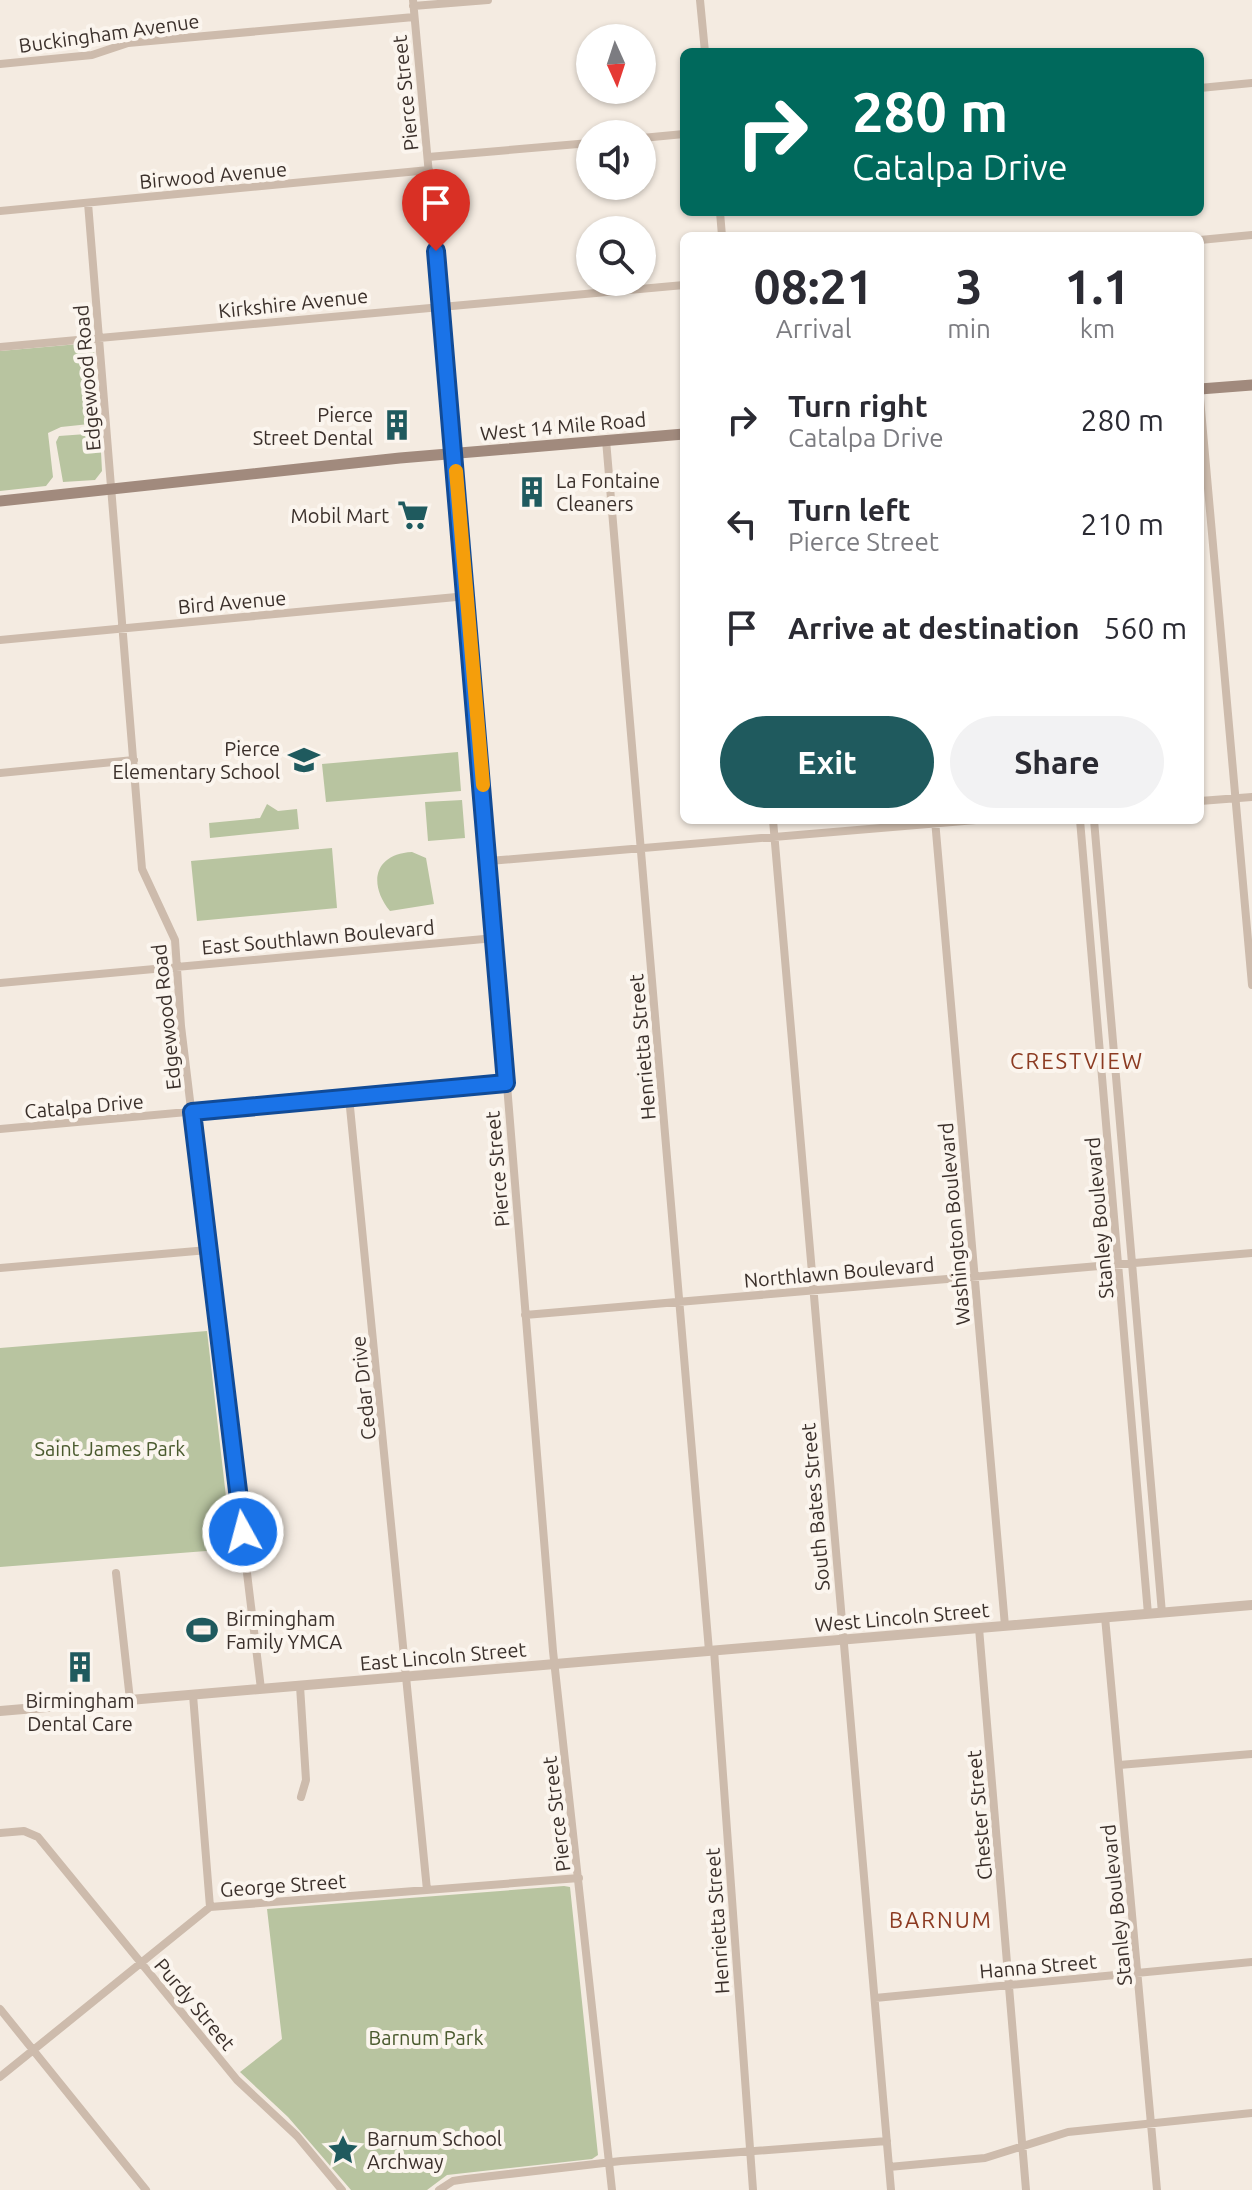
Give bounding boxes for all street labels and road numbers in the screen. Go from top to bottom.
street label: Buckingham Avenue [17,9,201,57]
street label: Pierce Street [387,34,423,152]
street label: Birwood Avenue [138,157,288,193]
street label: Kirkshire Avenue [217,284,369,322]
street label: Edgewood Road [69,304,105,452]
street label: West 14 Mile Road [479,407,647,445]
street label: Bird Avenue [177,586,287,618]
street label: East Southlawn Boulevard [200,915,436,959]
street label: Edgewood Road [147,943,185,1091]
street label: Henrietta Street [624,973,660,1121]
street label: Catalpa Drive [23,1089,145,1123]
street label: Pierce Street [480,1110,514,1228]
street label: Washington Boulevard [934,1122,974,1326]
street label: Stanley Boulevard [1080,1136,1118,1300]
street label: Northlawn Boulevard [743,1252,935,1292]
street label: Cedar Drive [346,1335,380,1441]
street label: South Bates Street [796,1422,834,1592]
street label: West Lincoln Street [814,1598,990,1636]
street label: East Lincoln Street [359,1637,527,1675]
street label: Chester Street [962,1749,996,1881]
street label: Pierce Street [537,1755,574,1873]
street label: Stanley Boulevard [1096,1823,1136,1987]
street label: Henrietta Street [700,1847,734,1995]
street label: George Street [219,1869,347,1901]
street label: Hanna Street [978,1949,1098,1983]
street label: Purdy Street [150,1953,240,2055]

